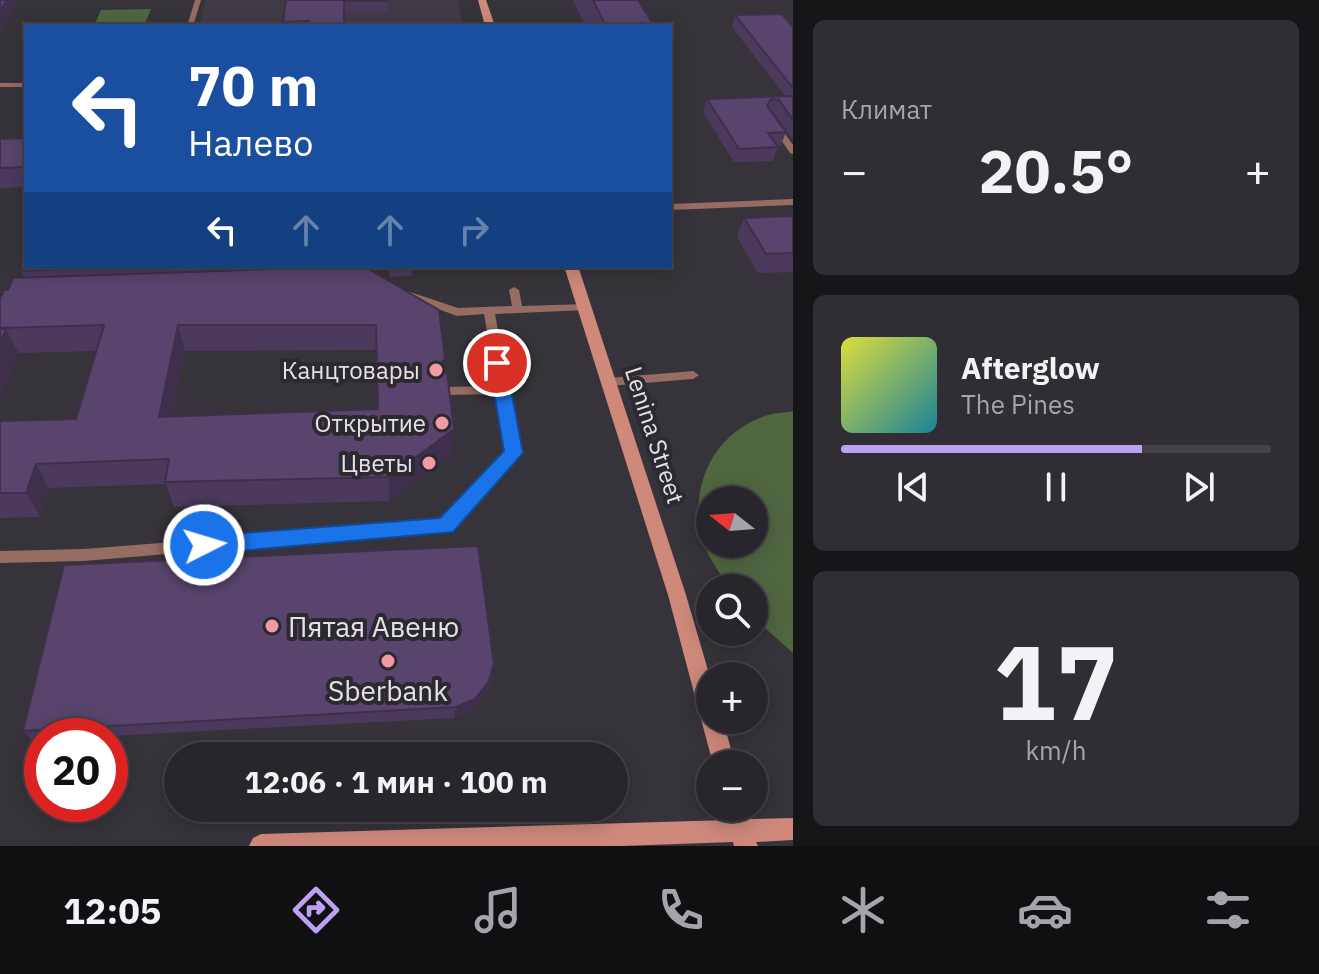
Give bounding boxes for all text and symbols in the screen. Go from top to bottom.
text: 70 m [188,49,318,121]
icon: left [56,56,160,160]
text: Климат [841,92,932,126]
text: Налево [188,119,313,166]
text: 20.5° [979,131,1133,210]
text: − [841,142,867,199]
text: + [1245,142,1271,199]
icon: left [200,208,244,252]
icon: ahead [284,208,328,252]
icon: ahead [368,208,412,252]
icon: right [452,208,496,252]
pin [463,329,531,397]
icon: arrive [475,341,519,385]
text: Afterglow [961,348,1100,387]
place label: Канцтовары [282,354,420,386]
marker: Канцтовары [427,361,445,379]
street label: Lenina Street [618,362,692,508]
text: The Pines [961,387,1075,421]
place label: Открытие [315,407,426,439]
marker: Открытие [433,414,451,432]
place label: Цветы [341,447,413,479]
marker: Цветы [420,454,438,472]
icon: previous [891,465,935,509]
icon: pause [1034,465,1078,509]
icon: next [1177,465,1221,509]
north arrow [696,486,768,558]
map controls [696,486,768,822]
position arrow [162,503,246,587]
button: search [696,574,768,646]
place label: Пятая Авеню [288,608,459,645]
text: 17 [994,613,1118,749]
marker: Пятая Авеню [263,617,281,635]
marker: Sberbank [379,652,397,670]
button: + [696,662,768,734]
place label: Sberbank [328,672,448,709]
speed limit sign: 20 [24,718,128,822]
text: km/h [1025,733,1087,767]
button: − [696,750,768,822]
text: 12:06 · 1 мин · 100 m [244,762,548,801]
icon: directions [288,882,344,938]
icon: music [470,882,526,938]
icon: phone [653,882,709,938]
icon: climate [835,882,891,938]
icon: car [1017,882,1073,938]
icon: filters [1200,882,1256,938]
text: 12:05 [63,887,161,934]

